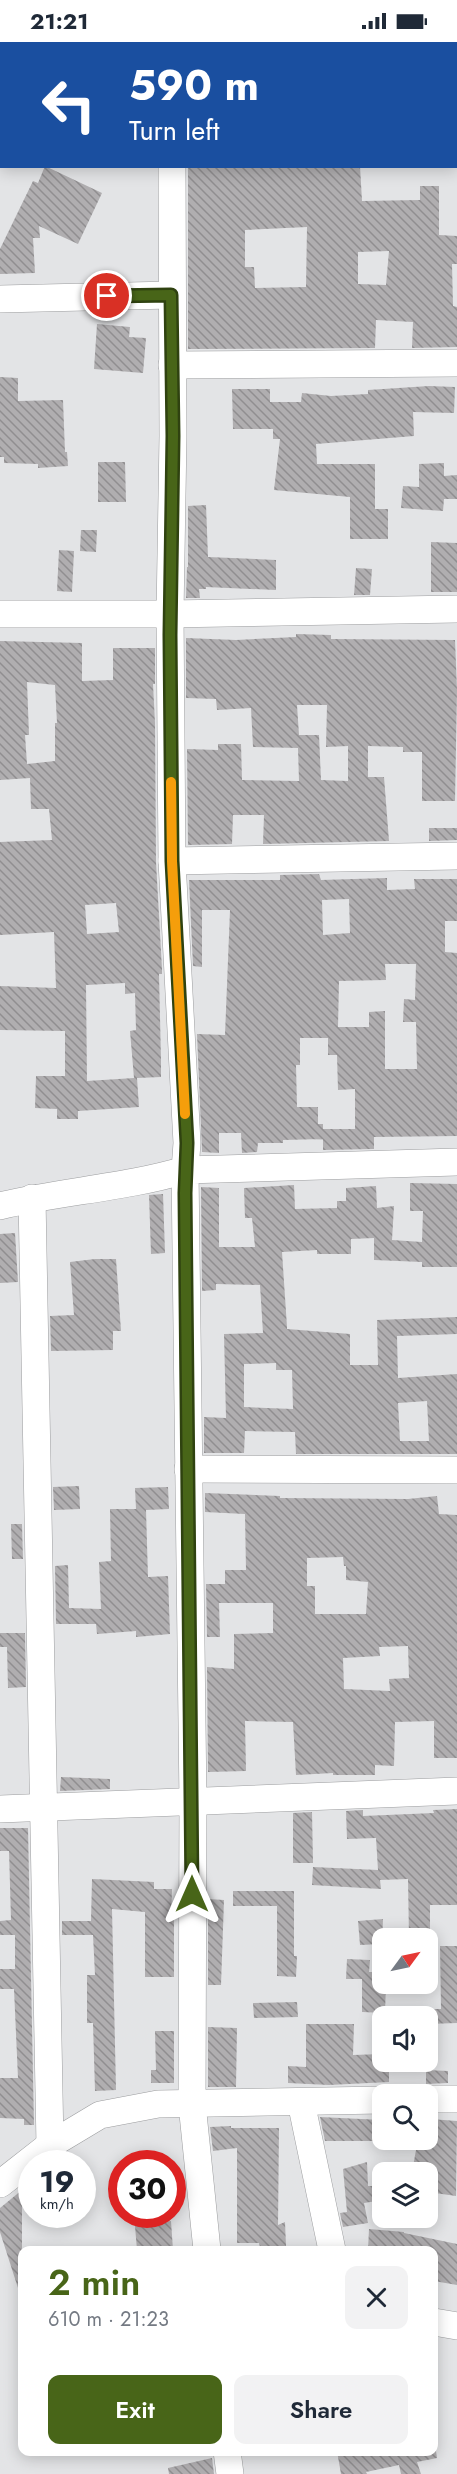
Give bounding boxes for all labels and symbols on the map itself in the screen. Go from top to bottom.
pin [81,270,132,321]
position arrow [160,1862,224,1926]
north arrow [372,1928,438,1994]
speed limit sign: 30 [108,2150,186,2228]

